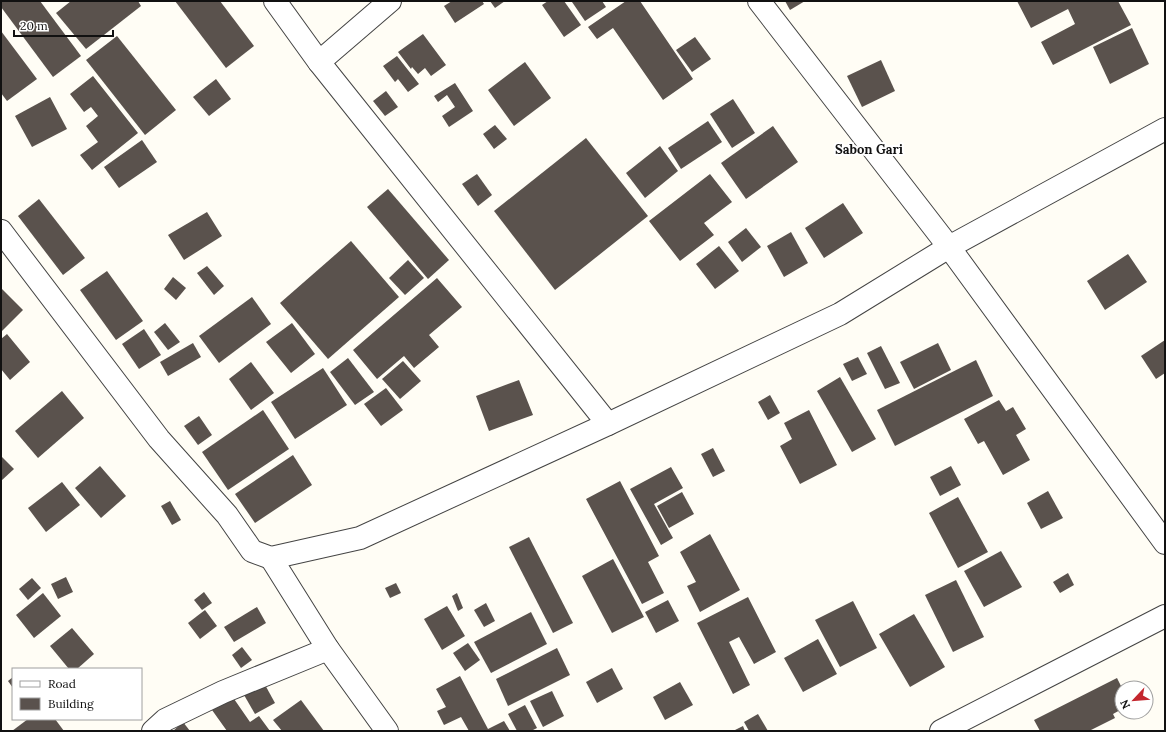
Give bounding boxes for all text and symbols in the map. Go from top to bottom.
scale bar [14,12,113,38]
text: 20 m [20,18,48,33]
district label: Sabon Gari [835,141,903,158]
legend [12,668,142,720]
text: Road [48,676,76,691]
north arrow [1114,680,1154,720]
text: Building [48,696,94,711]
text: N [1117,697,1133,711]

